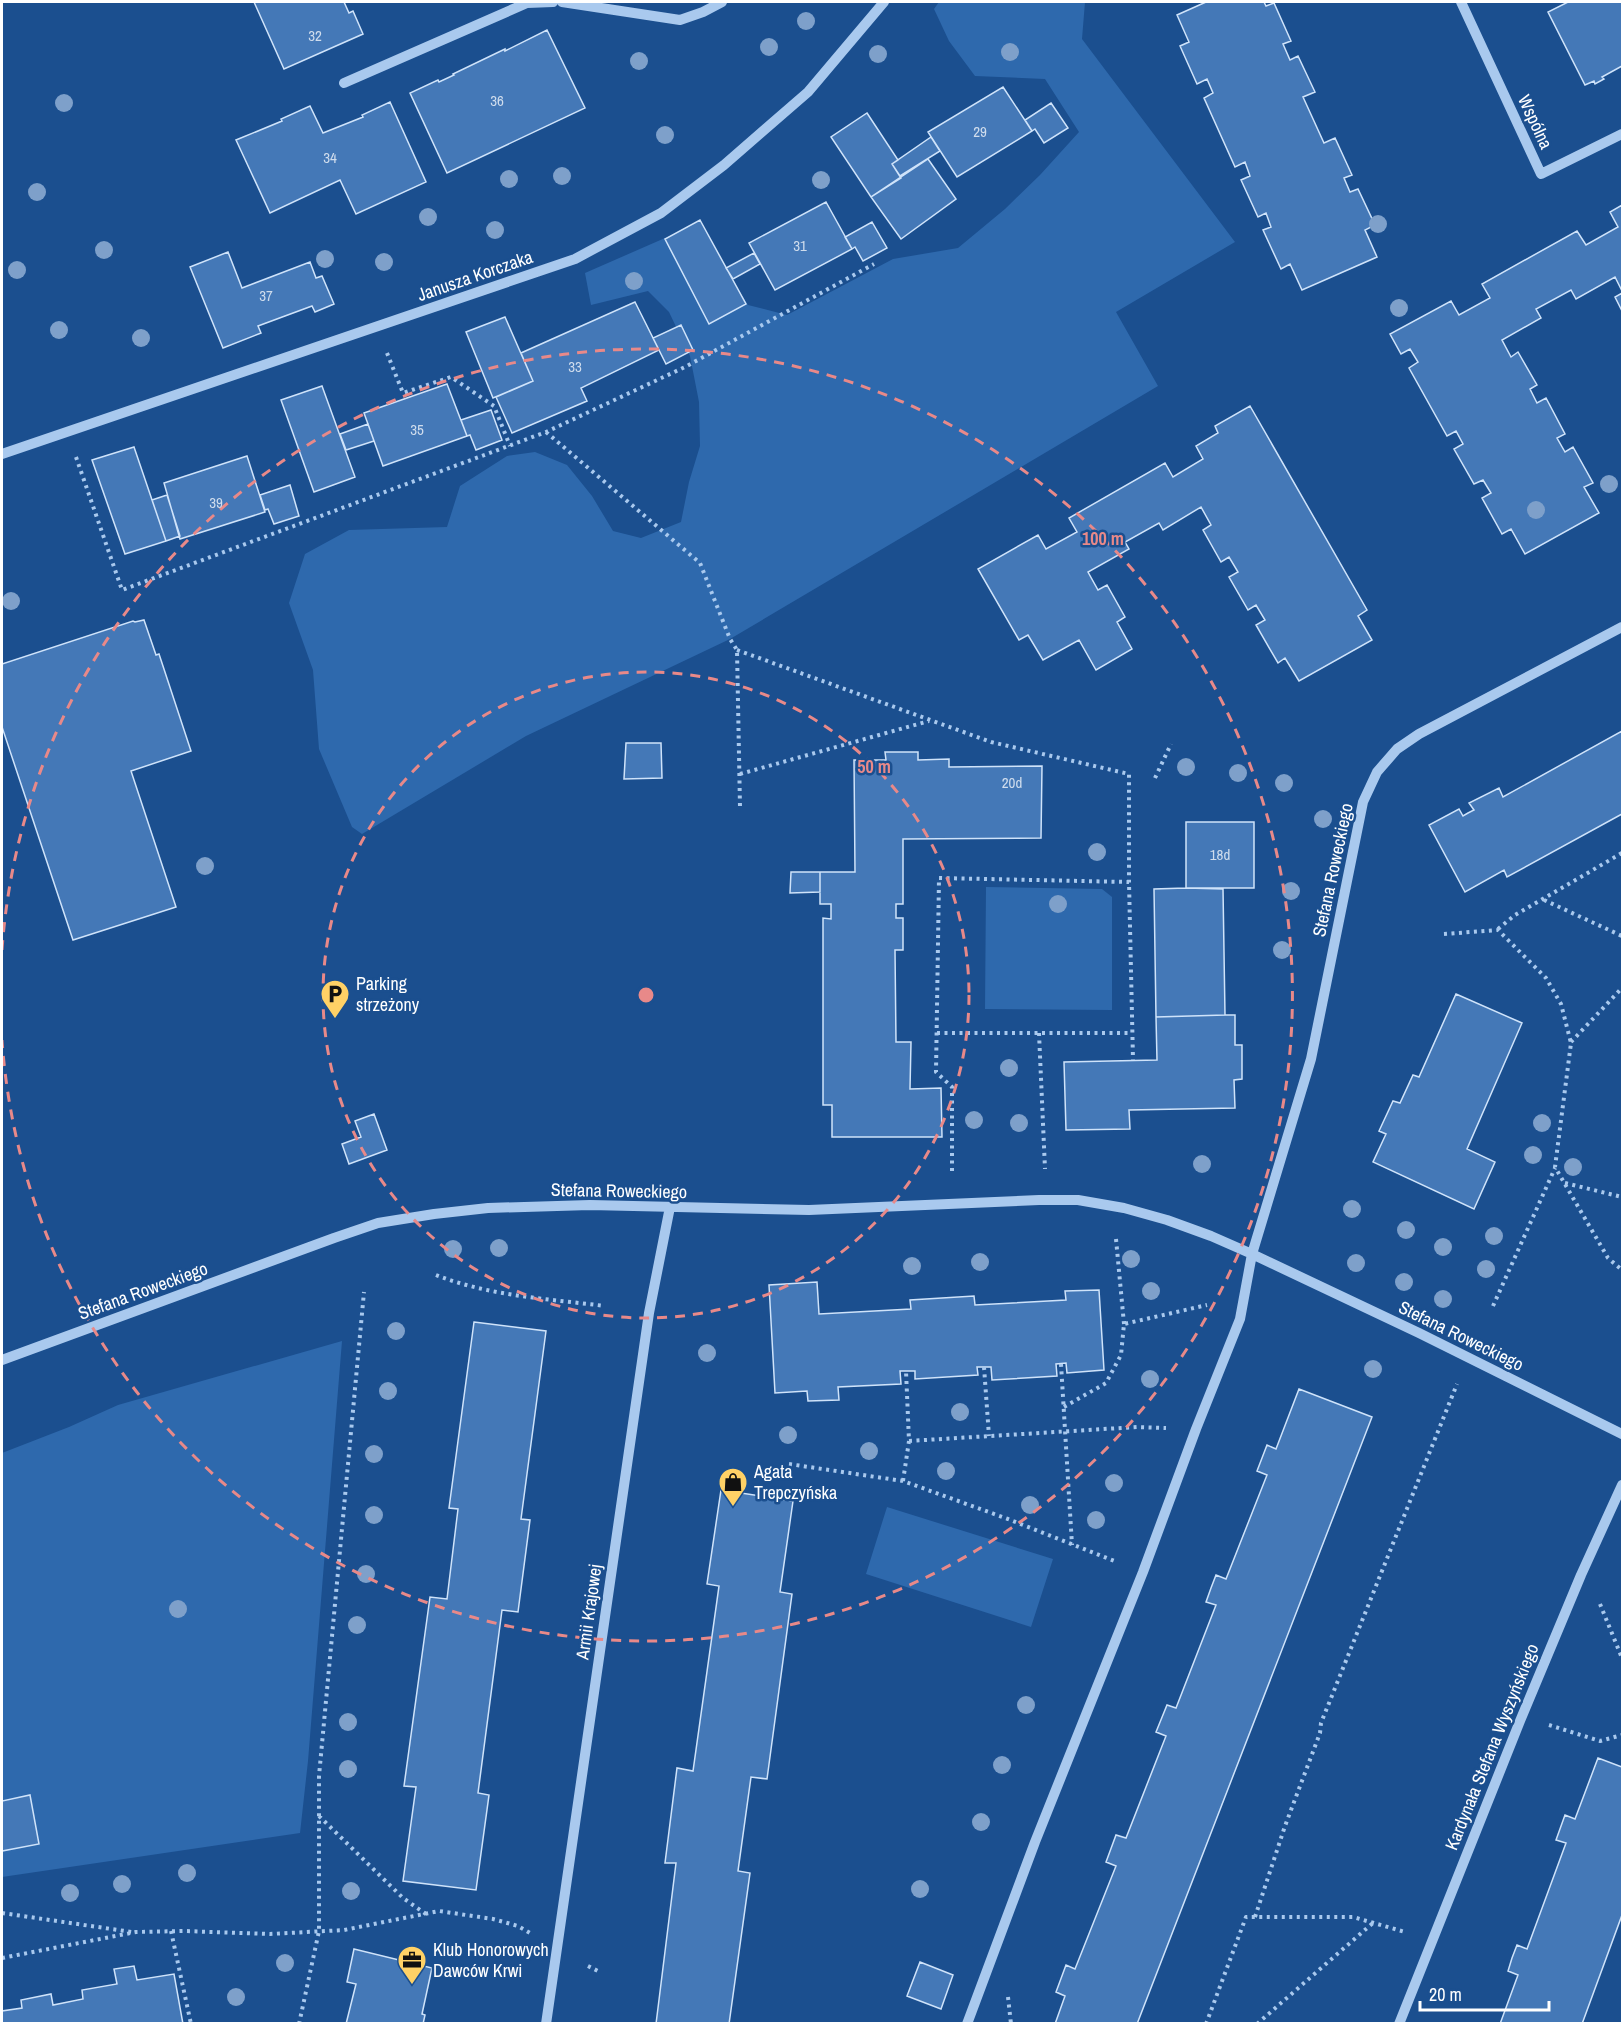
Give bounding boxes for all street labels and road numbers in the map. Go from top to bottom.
street label: Wspólna [1512,90,1559,153]
street label: Janusza Korczaka [414,244,536,307]
street label: Stefana Roweckiego [1306,801,1359,939]
street label: Stefana Roweckiego [551,1177,687,1204]
street label: Stefana Roweckiego [75,1255,211,1326]
street label: Stefana Roweckiego [1395,1294,1528,1377]
street label: Armii Krajowej [569,1563,608,1662]
street label: Kardynała Stefana Wyszyńskiego [1439,1640,1544,1854]

